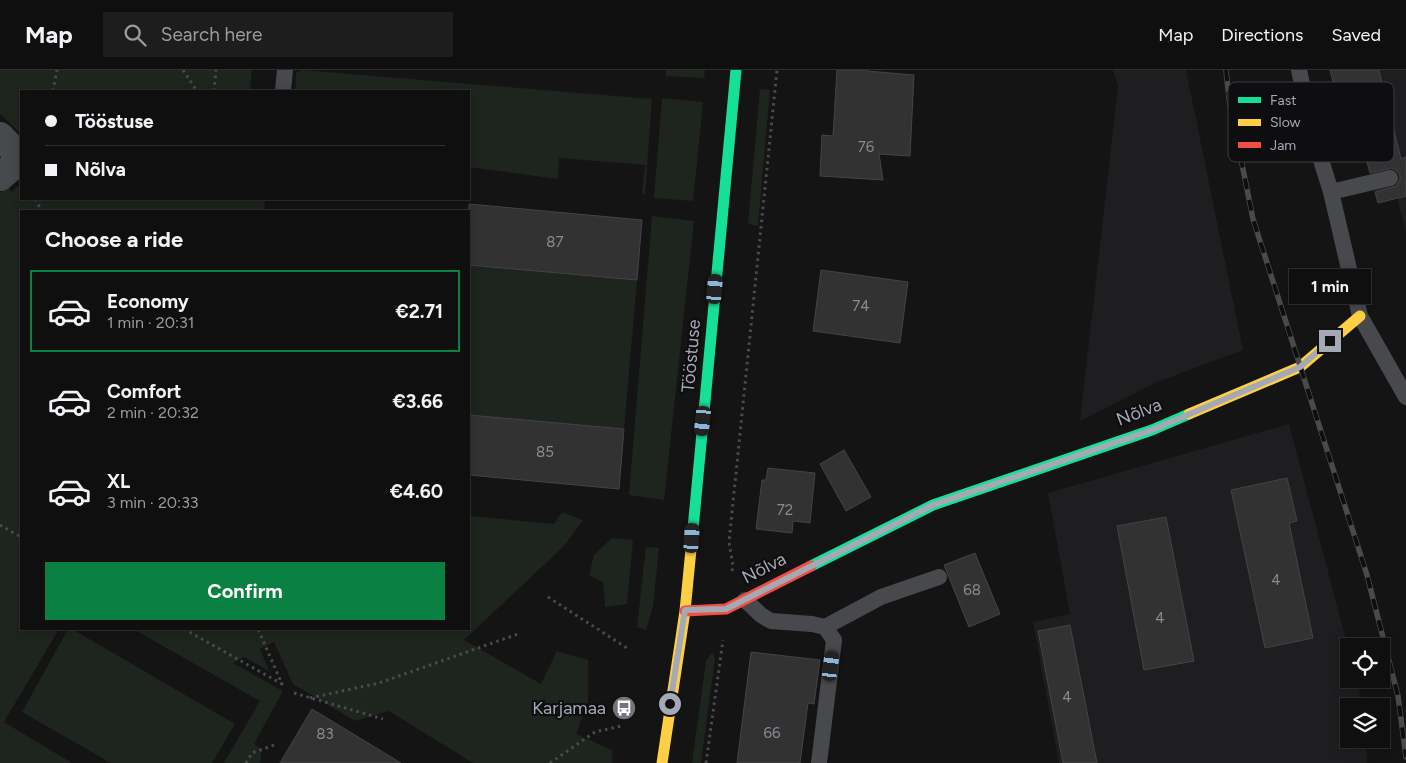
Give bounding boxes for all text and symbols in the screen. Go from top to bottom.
search box [103,12,453,57]
text: Map [25,20,73,49]
icon: search [121,21,149,49]
text: Search here [161,23,262,46]
text: Map [1158,24,1193,46]
text: Directions [1221,24,1303,46]
text: Saved [1331,24,1381,46]
legend [1228,82,1394,162]
text: Fast [1270,92,1296,109]
text: Tööstuse [75,110,154,133]
text: Slow [1270,114,1301,131]
text: Jam [1270,137,1296,154]
house number: 76 [858,138,875,156]
text: Nõlva [75,158,126,181]
text: Choose a ride [45,226,183,253]
house number: 87 [546,233,564,251]
callout: 1 min [1289,268,1371,304]
car [706,273,723,305]
text: 1 min [1311,277,1349,296]
icon: car [47,289,92,334]
text: Economy [107,290,189,313]
house number: 74 [852,297,870,315]
text: €2.71 [395,300,443,323]
text: 1 min · 20:31 [107,313,194,332]
street label: Tööstuse [677,318,705,393]
route end [1319,330,1341,352]
icon: car [47,379,92,424]
text: Comfort [107,380,182,403]
text: €3.66 [392,390,443,413]
street label: Nõlva [1113,393,1165,431]
text: 2 min · 20:32 [107,403,199,422]
car [693,405,712,437]
house number: 85 [536,443,554,461]
icon: car [47,469,92,514]
text: XL [107,470,130,493]
text: €4.60 [390,480,443,503]
text: 3 min · 20:33 [107,493,199,512]
house number: 72 [777,501,793,519]
car [683,523,700,553]
street label: Nõlva [738,548,790,588]
button: Confirm [45,562,445,620]
house number: 4 [1271,571,1281,589]
house number: 68 [963,581,981,599]
house number: 4 [1155,609,1165,627]
map controls [1340,638,1390,748]
button: locate [1340,638,1390,688]
car [821,650,840,682]
house number: 4 [1062,688,1072,706]
route start [659,693,681,715]
bus stop icon: Karjamaa [611,695,637,721]
place label: Karjamaa [532,697,606,719]
button: layers [1340,698,1390,748]
house number: 66 [764,724,781,742]
house number: 83 [316,725,334,743]

